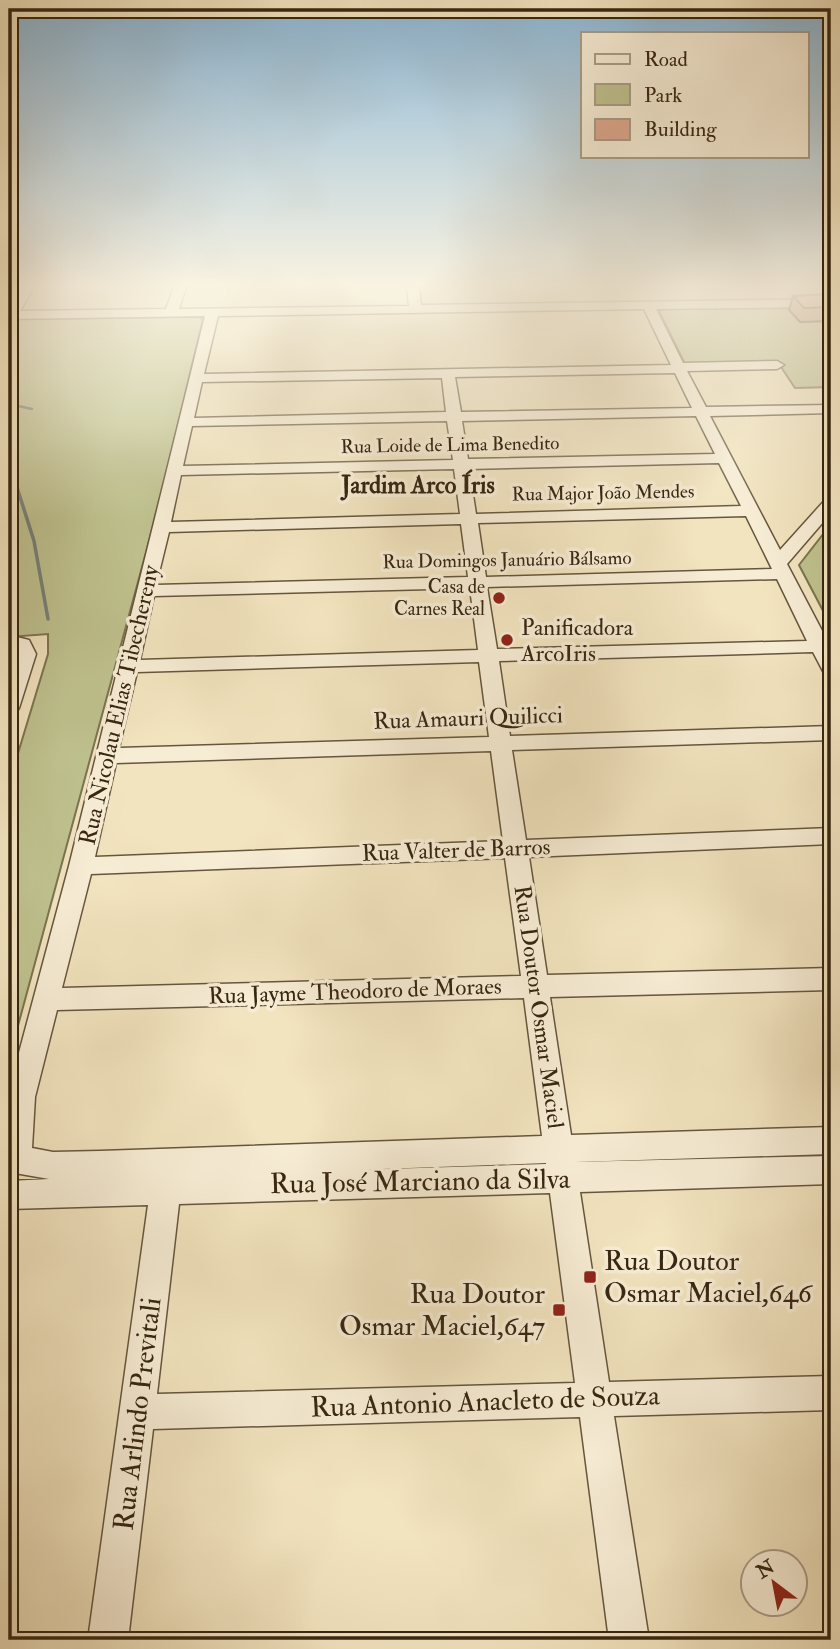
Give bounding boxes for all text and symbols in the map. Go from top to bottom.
legend [581,32,808,158]
text: Road [644,46,689,73]
text: Park [644,82,682,109]
text: Building [644,116,717,143]
street label: Rua Loide de Lima Benedito [341,431,559,459]
district label: Jardim Arco Íris [340,469,495,501]
street label: Rua Major João Mendes [511,479,695,507]
street label: Rua Domingos Januário Bálsamo [382,546,632,574]
street label: Rua Nicolau Elias Tibechereny [73,561,166,848]
place label: Casa de Carnes Real [394,575,485,621]
marker: Casa de Carnes Real [491,590,507,606]
place label: Panificadora ArcoIris [520,613,634,668]
marker: Panificadora ArcoIris [499,632,515,648]
street label: Rua Amauri Quilicci [373,700,563,736]
street label: Rua Valter de Barros [361,832,551,868]
street label: Rua Doutor Osmar Maciel [508,883,570,1131]
street label: Rua Jayme Theodoro de Moraes [208,971,502,1011]
street label: Rua José Marciano da Silva [269,1162,571,1202]
place label: Rua Doutor Osmar Maciel,646 [604,1244,814,1311]
marker: Rua Doutor Osmar Maciel,646 [582,1269,598,1285]
place label: Rua Doutor Osmar Maciel,647 [339,1277,546,1344]
street label: Rua Arlindo Previtali [106,1295,170,1533]
marker: Rua Doutor Osmar Maciel,647 [551,1302,567,1318]
street label: Rua Antonio Anacleto de Souza [310,1378,661,1426]
north arrow [738,1548,808,1618]
text: N [751,1554,780,1585]

